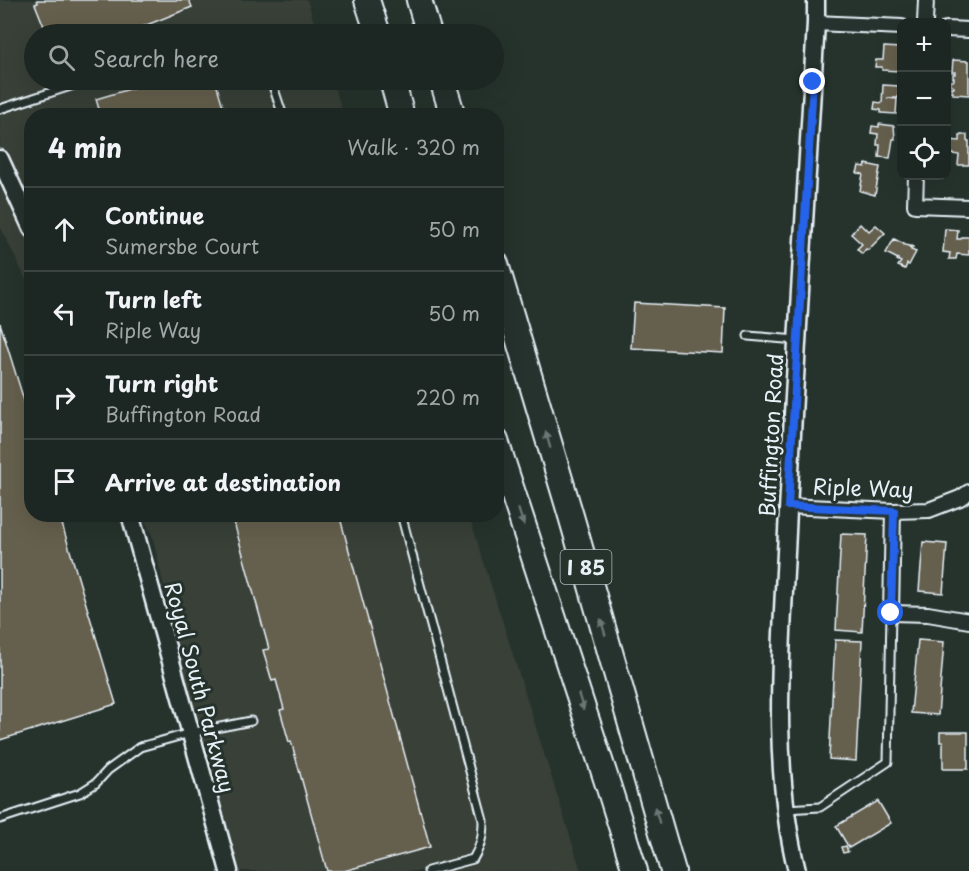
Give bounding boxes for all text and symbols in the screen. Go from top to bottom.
map controls [897,18,951,180]
button: + [897,18,951,72]
search box [24,24,504,90]
icon: search [45,41,78,74]
text: Search here [93,41,219,74]
route end [799,68,825,94]
button: − [897,72,951,126]
button: locate [897,126,951,180]
text: 4 min [48,128,122,167]
text: Walk · 320 m [347,132,480,162]
text: Continue [105,198,204,231]
icon: ahead [48,213,81,246]
text: 50 m [428,214,480,244]
text: Sumersbe Court [105,231,259,261]
text: Turn left [105,282,202,315]
icon: left [48,297,81,330]
text: 50 m [428,298,480,328]
text: Riple Way [105,315,201,345]
street label: Buffington Road [750,352,790,518]
text: Turn right [105,366,218,399]
icon: right [48,381,81,414]
text: 220 m [416,382,480,412]
text: Buffington Road [105,399,261,429]
one-way arrow [543,431,552,449]
icon: arrive [48,465,81,498]
text: Arrive at destination [105,465,341,498]
street label: Riple Way [812,469,914,505]
one-way arrow [517,508,526,526]
road number: I 85 [560,550,612,584]
street label: Royal South Parkway [157,578,245,796]
route start [877,599,903,625]
one-way arrow [598,618,607,636]
one-way arrow [577,693,587,711]
one-way arrow [652,806,661,824]

